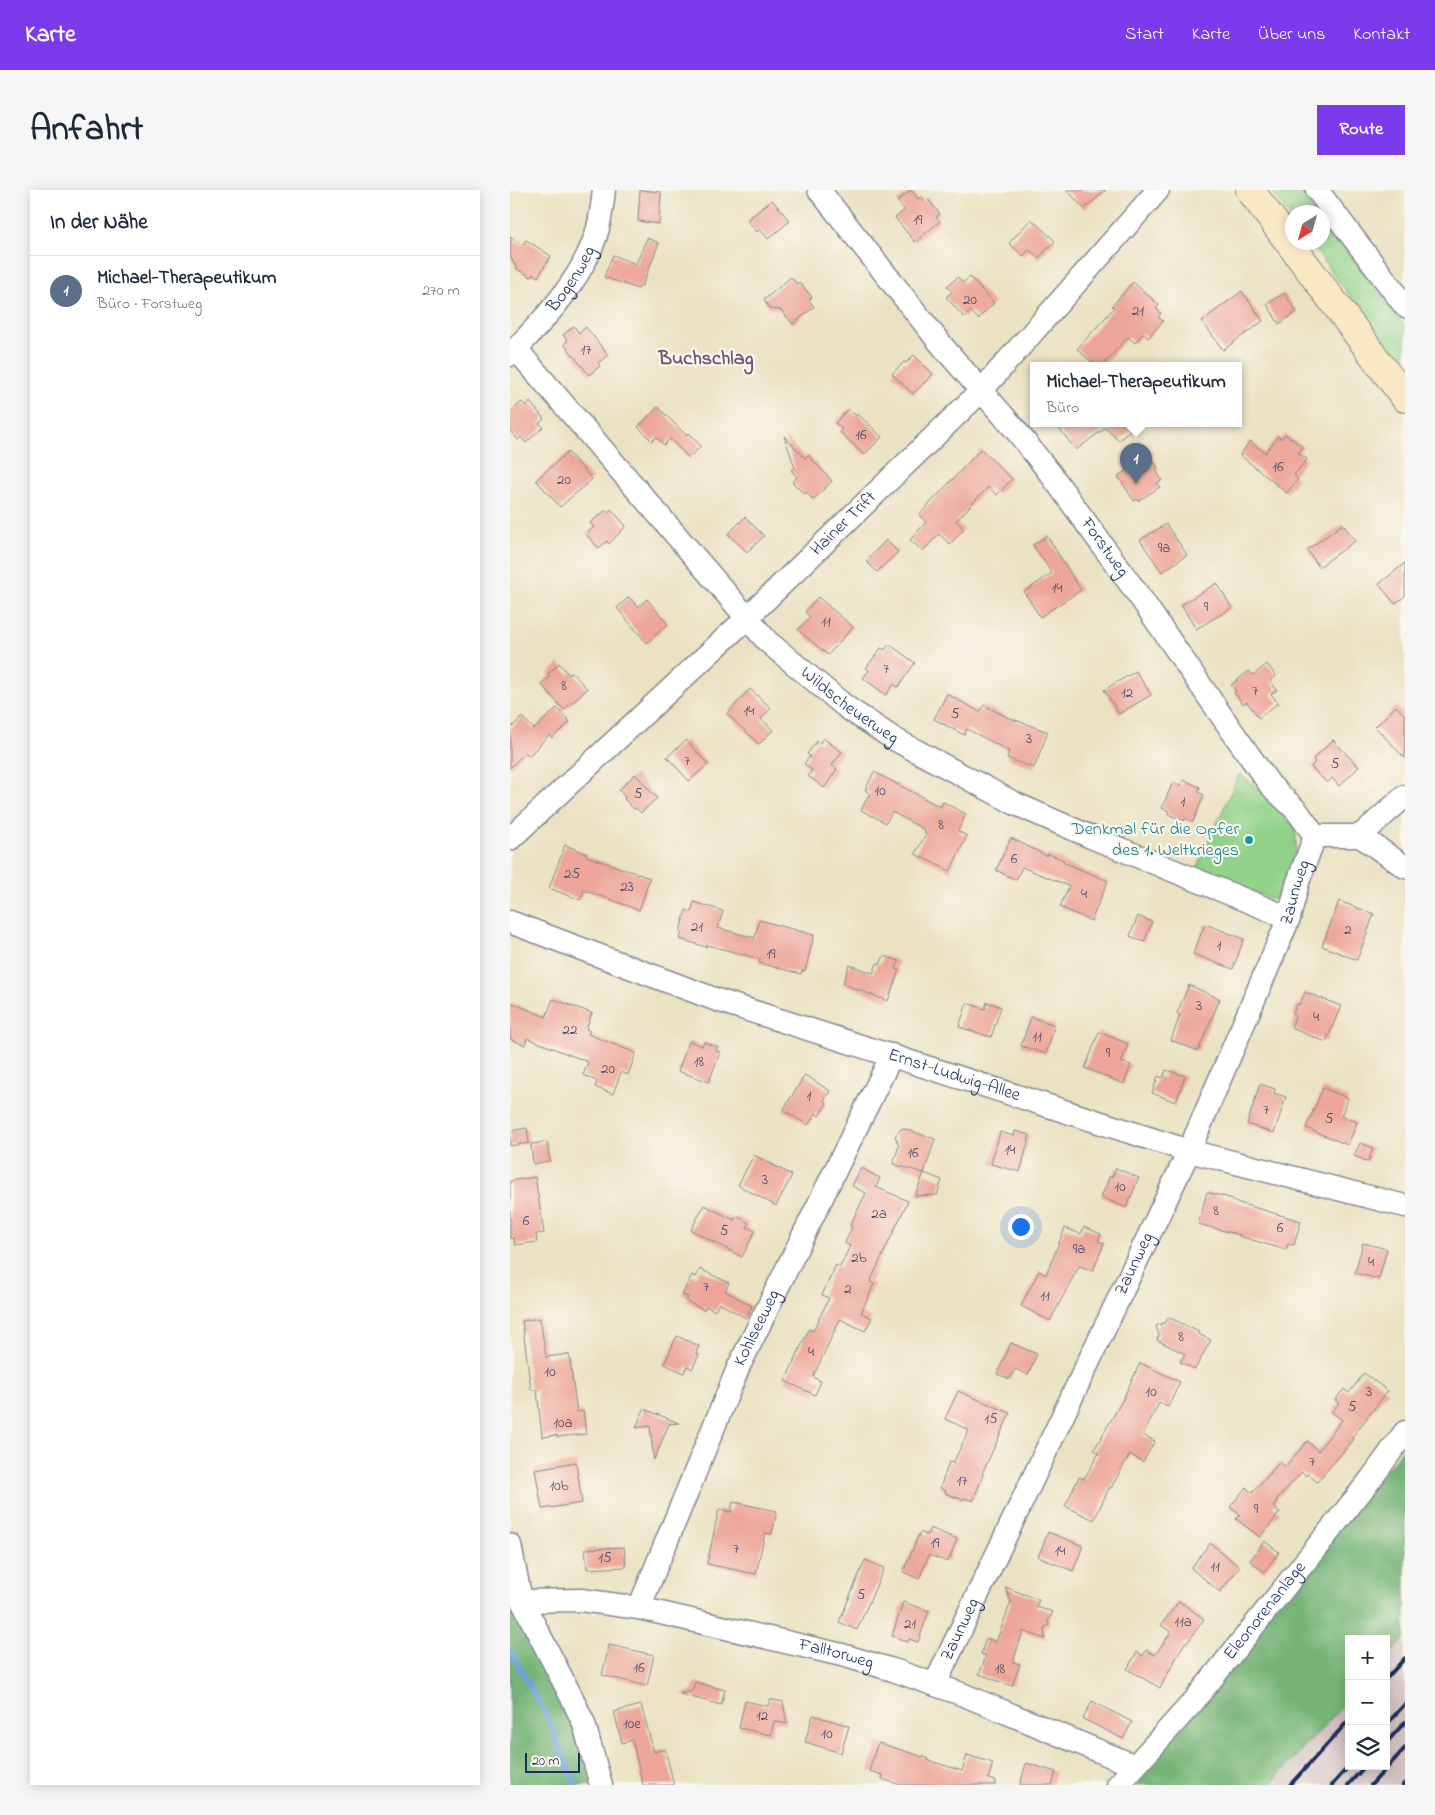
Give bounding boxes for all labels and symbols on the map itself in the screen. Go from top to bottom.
north arrow [1285,205,1330,250]
house number: 19 [913,209,923,231]
street label: Bogenweg [540,242,604,319]
house number: 20 [963,289,977,311]
house number: 21 [1132,300,1144,322]
house number: 17 [581,339,591,361]
district label: Buchschlag [658,345,753,375]
house number: 16 [855,424,867,446]
pin: 1 [1120,443,1152,484]
house number: 16 [1272,456,1284,478]
house number: 20 [557,469,571,491]
street label: Hainer Trift [805,486,883,562]
street label: Forstweg [1073,512,1135,584]
house number: 9a [1158,537,1170,559]
house number: 14 [1052,577,1062,599]
house number: 9 [1204,596,1209,618]
house number: 11 [821,611,831,633]
house number: 7 [883,658,889,680]
street label: Wildscheuerweg [794,661,904,752]
house number: 8 [561,675,567,697]
house number: 7 [1252,680,1258,702]
house number: 12 [1121,682,1134,704]
house number: 14 [744,700,754,722]
house number: 5 [951,703,960,725]
house number: 3 [1026,728,1032,750]
house number: 7 [684,750,690,772]
house number: 5 [1331,753,1340,775]
house number: 10 [874,780,886,802]
house number: 5 [634,783,643,805]
house number: 1 [1181,791,1186,813]
house number: 8 [938,814,944,836]
place label: Denkmal für die Opfer des 1. Weltkrieges [1071,817,1239,865]
marker: Denkmal für die Opfer des 1. Weltkrieges [1243,834,1255,846]
house number: 6 [1011,848,1018,870]
street label: Zaunweg [1274,856,1319,930]
house number: 25 [564,863,580,885]
house number: 23 [620,876,634,898]
house number: 4 [1081,883,1087,905]
house number: 21 [691,916,703,938]
house number: 2 [1344,919,1352,941]
house number: 1 [1217,935,1222,957]
house number: 19 [766,943,776,965]
house number: 3 [1196,995,1202,1017]
house number: 4 [1313,1006,1319,1028]
house number: 22 [563,1019,578,1041]
house number: 11 [1032,1026,1042,1048]
street label: Ernst-Ludwig-Allee [884,1042,1024,1109]
house number: 9 [1106,1042,1111,1064]
house number: 18 [694,1051,705,1073]
house number: 20 [601,1058,615,1080]
house number: 1 [807,1085,812,1107]
house number: 7 [1263,1099,1269,1121]
house number: 5 [1325,1108,1334,1130]
house number: 14 [1005,1139,1015,1161]
house number: 16 [907,1142,919,1164]
house number: 3 [762,1169,768,1191]
house number: 10 [1114,1176,1126,1198]
house number: 8 [1213,1200,1219,1222]
house number: 2a [871,1203,887,1225]
house number: 6 [523,1210,530,1232]
your location [1008,1214,1034,1240]
house number: 6 [1277,1217,1284,1239]
house number: 5 [720,1220,729,1242]
street label: Zaunweg [1109,1228,1162,1300]
house number: 9a [1073,1238,1085,1260]
house number: 2b [851,1247,867,1269]
house number: 4 [1368,1251,1374,1273]
house number: 7 [703,1276,709,1298]
house number: 2 [844,1278,852,1300]
street label: Kohlseeweg [728,1285,788,1371]
house number: 11 [1040,1285,1050,1307]
house number: 8 [1178,1326,1184,1348]
house number: 4 [808,1341,814,1363]
house number: 10 [544,1361,556,1383]
house number: 10 [1145,1381,1157,1403]
house number: 3 [1366,1381,1372,1403]
house number: 5 [1348,1396,1357,1418]
house number: 15 [984,1408,998,1430]
house number: 10a [553,1412,573,1434]
house number: 7 [1309,1451,1315,1473]
house number: 17 [957,1470,967,1492]
house number: 10b [549,1475,569,1497]
house number: 9 [1254,1498,1259,1520]
house number: 19 [930,1532,940,1554]
house number: 7 [733,1538,739,1560]
house number: 14 [1055,1540,1065,1562]
house number: 15 [598,1547,612,1569]
house number: 11 [1210,1556,1220,1578]
street label: Eleonorenanlage [1218,1556,1314,1666]
house number: 5 [857,1584,866,1606]
street label: Zaunweg [935,1594,988,1666]
house number: 11a [1174,1611,1192,1633]
house number: 21 [904,1613,916,1635]
street label: Falltorweg [795,1632,877,1678]
house number: 16 [633,1657,645,1679]
house number: 18 [995,1658,1006,1680]
house number: 12 [756,1705,769,1727]
house number: 10e [623,1713,641,1735]
house number: 10 [821,1723,833,1745]
scale bar [525,1750,580,1773]

